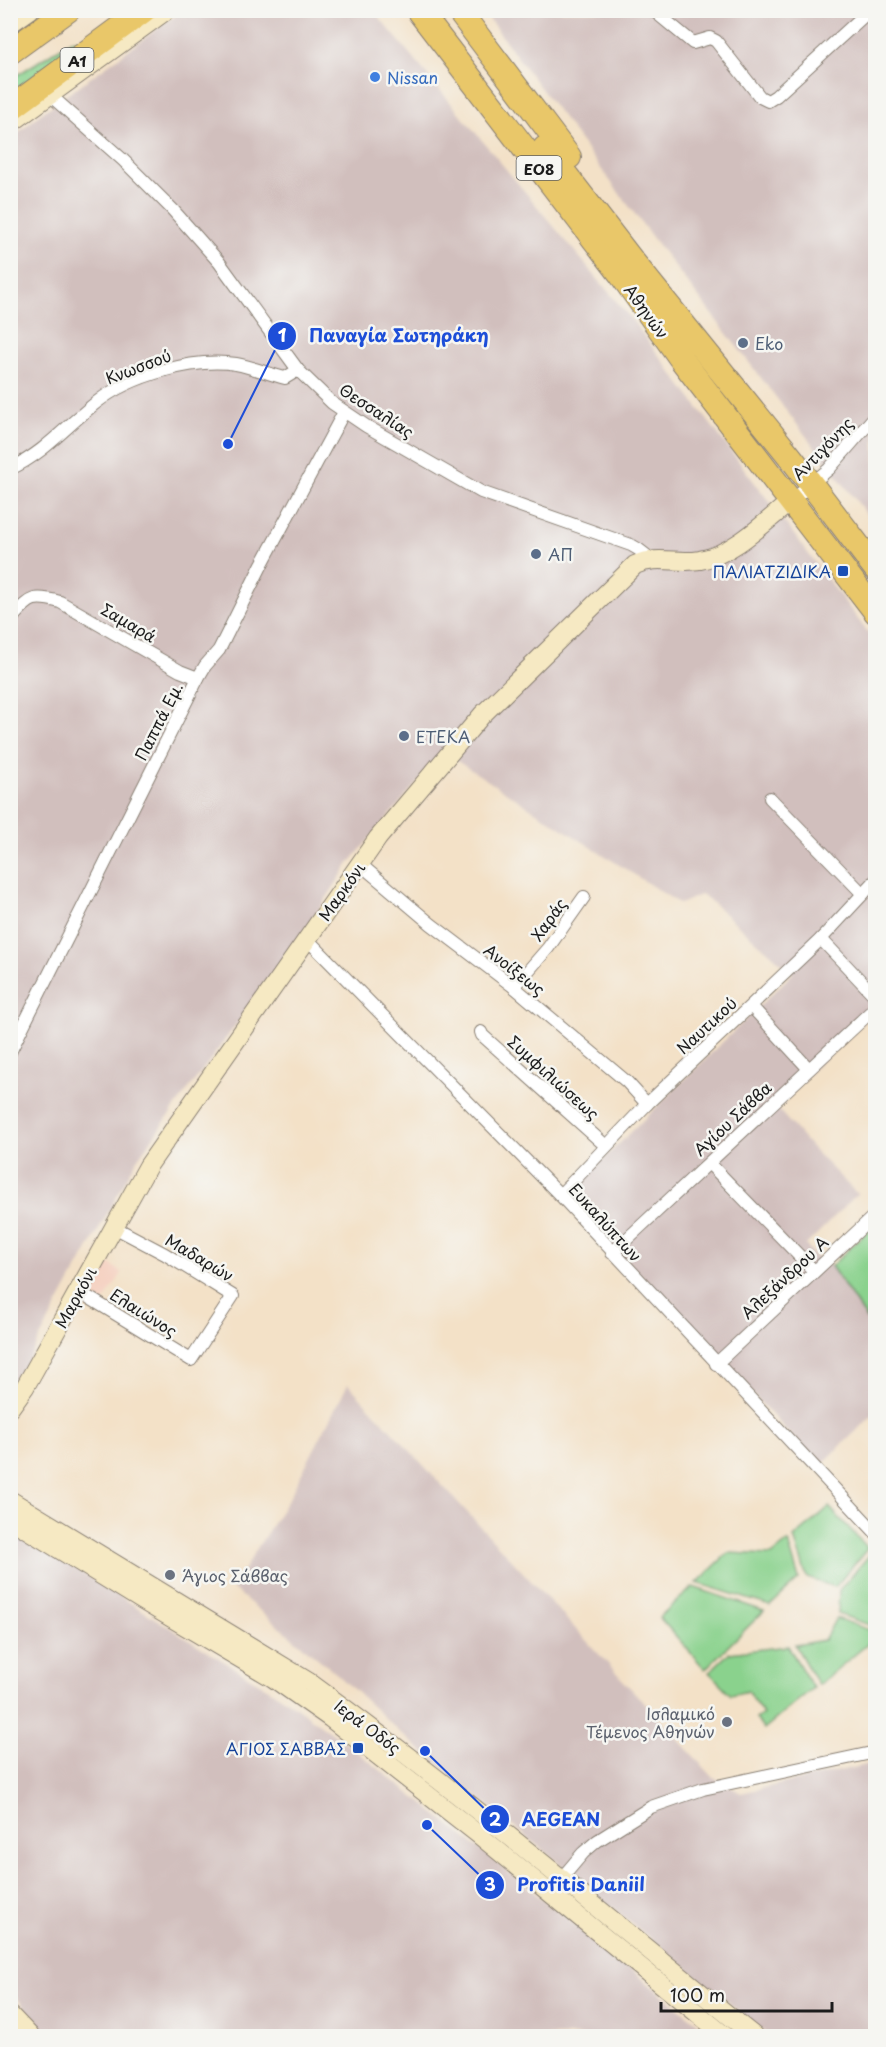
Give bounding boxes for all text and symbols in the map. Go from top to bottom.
road number: Α1 [60,48,94,72]
place label: Nissan [387,65,438,89]
marker: Nissan [368,70,382,84]
road number: ΕΟ8 [516,156,562,180]
street label: Αθηνών [619,279,675,343]
callout: Παναγία Σωτηράκη [267,318,500,354]
text: 1 [278,321,287,348]
text: Παναγία Σωτηράκη [309,321,489,348]
place label: Eko [755,331,783,355]
marker: Eko [736,336,750,350]
street label: Κνωσσού [102,342,174,390]
street label: Θεσσαλίας [335,377,419,443]
street label: Αντιγόνης [786,411,858,485]
place label: ΑΠ [548,542,573,566]
marker: ΑΠ [529,547,543,561]
place label: ΠΑΛΙΑΤΖΙΔΙΚΑ [713,559,831,583]
marker: ΠΑΛΙΑΤΖΙΔΙΚΑ [836,564,850,578]
street label: Σαμαρά [97,597,161,647]
street label: Παππά Εμ. [128,678,188,764]
place label: ΕΤΕΚΑ [416,724,470,748]
marker: ΕΤΕΚΑ [397,729,411,743]
street label: Μαρκόνι [312,856,370,925]
street label: Χαράς [524,893,572,945]
street label: Ανοίξεως [479,937,551,1001]
street label: Ναυτικού [671,991,741,1059]
street label: Συμφιλιώσεως [503,1029,605,1125]
street label: Αγίου Σάββα [688,1075,777,1161]
street label: Ευκαλύπτων [564,1177,648,1267]
street label: Μαδαρών [161,1227,239,1287]
street label: Αλεξάνδρου Α [735,1230,833,1324]
street label: Μαρκόνι [48,1261,102,1332]
street label: Ελαιώνος [106,1282,182,1342]
place label: Άγιος Σάββας [182,1563,288,1587]
marker: Άγιος Σάββας [163,1568,177,1582]
street label: Ιερά Οδός [330,1693,406,1759]
place label: Ισλαμικό Τέμενος Αθηνών [586,1701,715,1743]
marker: Ισλαμικό Τέμενος Αθηνών [720,1715,734,1729]
place label: ΑΓΙΟΣ ΣΑΒΒΑΣ [226,1736,346,1760]
marker: ΑΓΙΟΣ ΣΑΒΒΑΣ [351,1741,365,1755]
callout: AEGEAN [480,1801,612,1837]
text: 2 [489,1805,502,1832]
text: AEGEAN [522,1805,600,1832]
callout: Profitis Daniil [475,1867,656,1903]
text: 3 [484,1870,496,1897]
text: Profitis Daniil [517,1870,645,1897]
scale bar [661,1975,832,2013]
text: 100 m [670,1981,725,2008]

